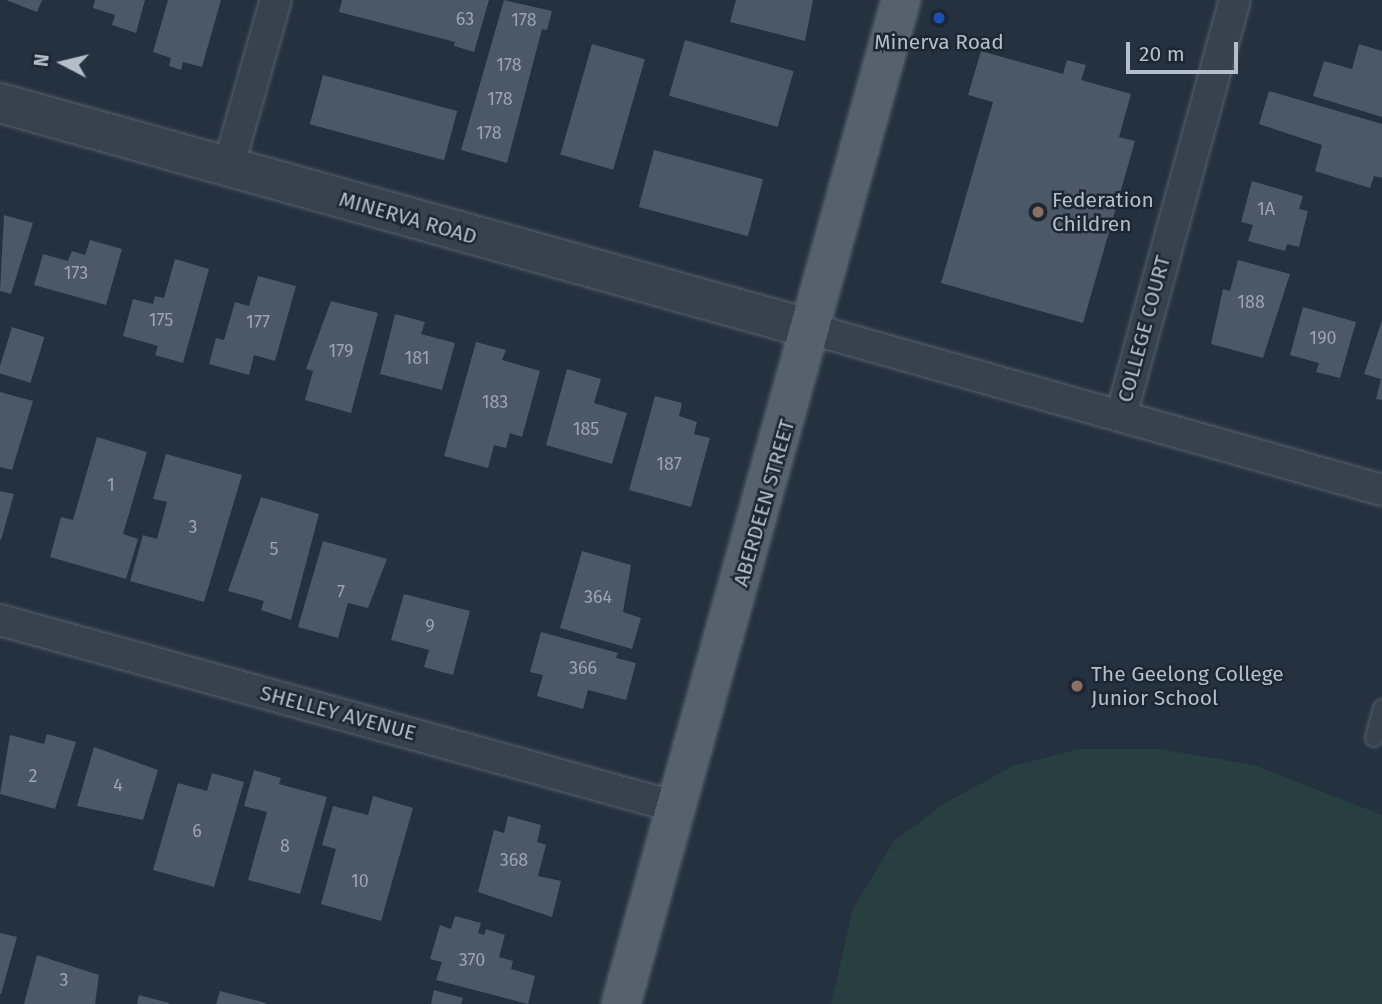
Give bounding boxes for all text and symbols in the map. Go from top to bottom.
house number: 63 [456,8,474,30]
house number: 178 [511,9,537,31]
marker: Minerva Road [931,10,947,26]
north arrow [28,28,98,98]
scale bar [1130,28,1242,72]
place label: Minerva Road [874,29,1004,55]
text: 20 m [1139,41,1185,67]
text: N [29,53,54,68]
house number: 178 [496,54,522,76]
house number: 178 [487,88,513,110]
house number: 178 [476,122,502,144]
street label: MINERVA ROAD [336,186,480,250]
place label: Federation Children [1052,187,1154,237]
house number: 1A [1257,198,1275,220]
marker: Federation Children [1030,204,1046,220]
street label: COLLEGE COURT [1112,253,1176,405]
house number: 173 [64,262,88,284]
house number: 188 [1237,291,1265,313]
house number: 175 [149,309,173,331]
house number: 177 [246,311,270,333]
house number: 190 [1309,327,1337,349]
house number: 179 [329,340,353,362]
house number: 181 [405,347,429,369]
house number: 183 [482,391,508,413]
street label: ABERDEEN STREET [728,417,800,589]
house number: 185 [573,418,599,440]
house number: 187 [656,453,682,475]
house number: 1 [107,474,115,496]
house number: 3 [189,516,197,538]
house number: 5 [269,538,279,560]
house number: 7 [337,581,345,603]
house number: 364 [584,586,612,608]
house number: 9 [425,615,435,637]
house number: 366 [569,657,597,679]
place label: The Geelong College Junior School [1091,661,1284,711]
marker: The Geelong College Junior School [1069,678,1085,694]
street label: SHELLEY AVENUE [257,680,419,746]
house number: 2 [29,765,37,787]
house number: 4 [113,774,123,796]
house number: 6 [192,820,202,842]
house number: 8 [280,835,290,857]
house number: 368 [500,849,528,871]
house number: 10 [351,870,369,892]
house number: 370 [459,949,485,971]
house number: 3 [60,969,68,991]

